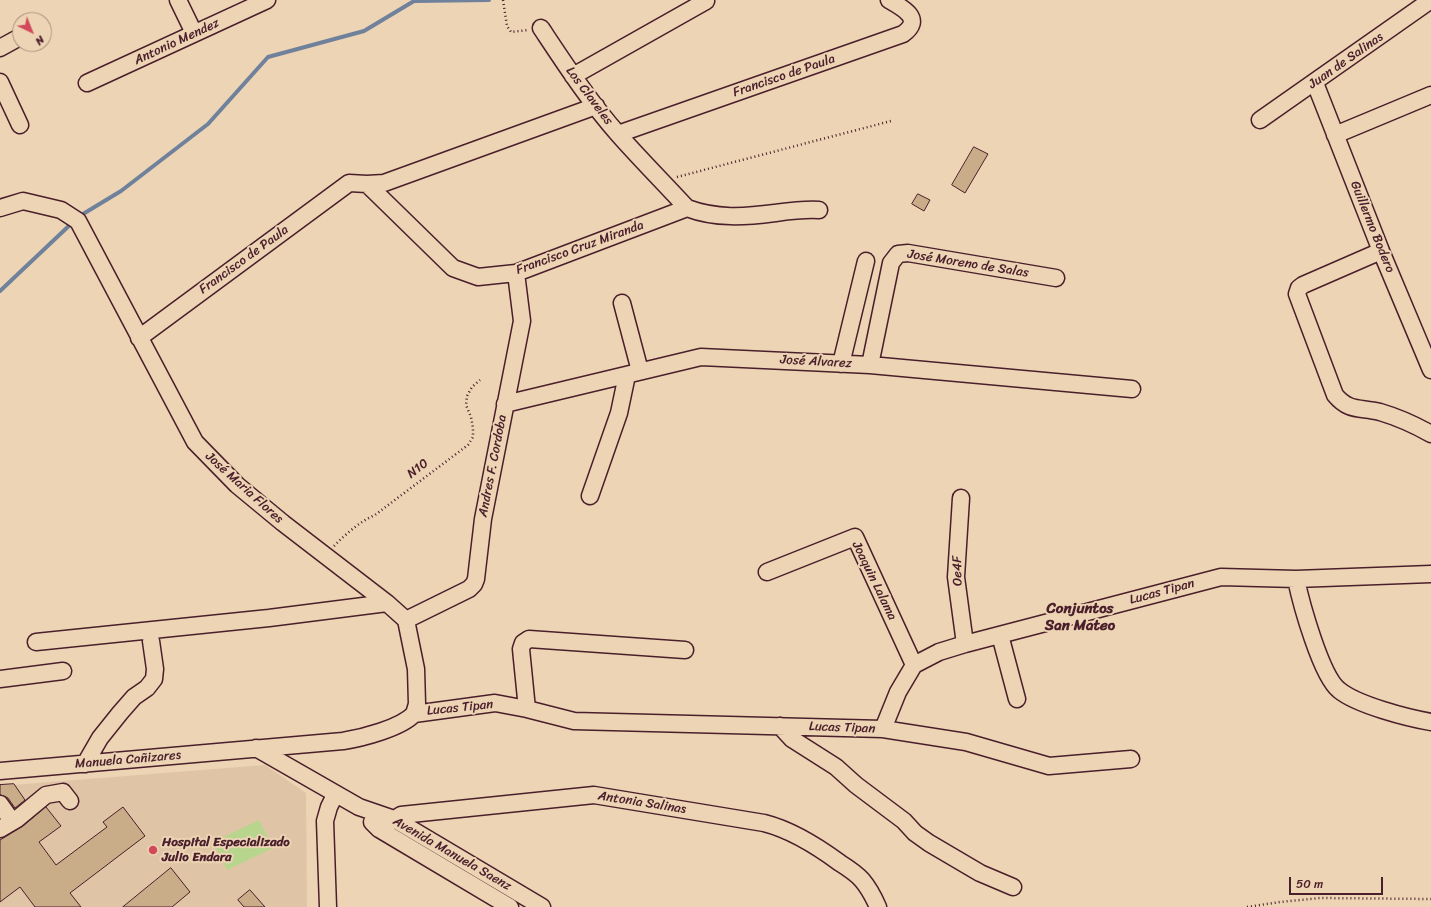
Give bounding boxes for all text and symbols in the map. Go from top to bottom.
north arrow [12,12,52,52]
street label: Antonio Mendez [132,15,222,69]
street label: Juan de Salinas [1306,29,1386,93]
text: N [31,31,49,50]
street label: Francisco de Paula [731,51,837,101]
street label: Los Claveles [562,64,616,128]
street label: Guillermo Bodero [1346,179,1398,275]
street label: Francisco Cruz Miranda [514,218,646,278]
street label: Francisco de Paula [196,222,292,298]
street label: José Moreno de Salas [906,247,1030,281]
street label: José Alvarez [780,352,852,372]
street label: Andres F. Cordoba [475,414,511,518]
street label: José Maria Flores [202,449,286,527]
street label: N10 [404,456,432,482]
street label: Joaquin Lalama [848,539,900,623]
street label: Oe4F [950,556,966,586]
street label: Lucas Tipan [1128,576,1196,608]
district label: Conjuntos San Mateo [1045,600,1115,635]
street label: Lucas Tipan [426,697,494,719]
street label: Lucas Tipan [808,719,876,737]
street label: Manuela Cañizares [74,748,182,772]
street label: Antonia Salinas [597,788,687,818]
street label: Avenida Manuela Saenz [390,814,514,894]
place label: Hospital Especializado Julio Endara [162,835,290,866]
marker: Hospital Especializado Julio Endara [147,844,159,856]
scale bar [1291,869,1385,895]
text: 50 m [1296,873,1323,895]

